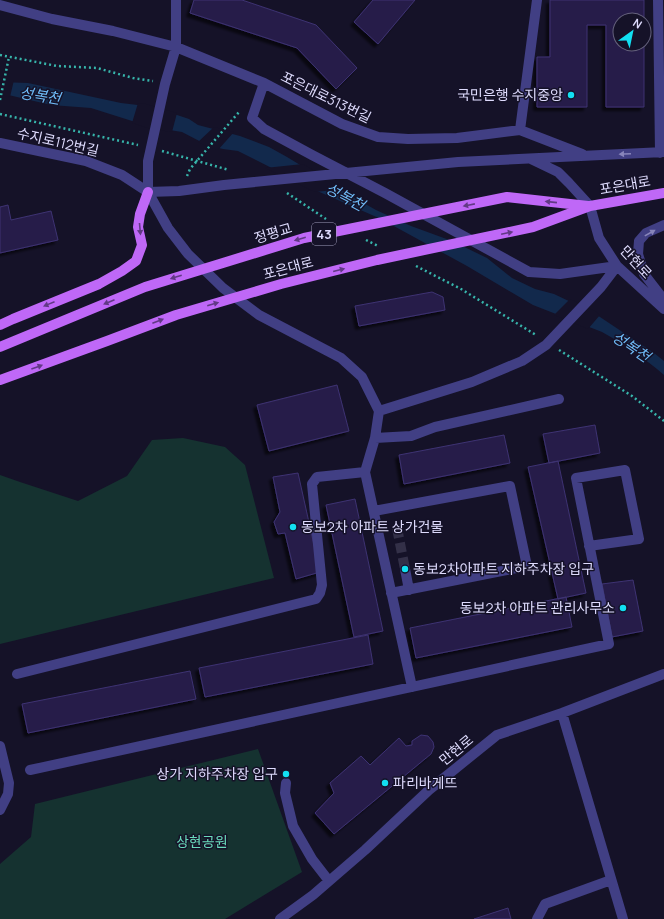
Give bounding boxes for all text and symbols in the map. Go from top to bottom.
north arrow [612,12,652,52]
text: N [630,15,645,32]
street label: 포은대로313번길 [278,66,375,127]
water label: 성복천 [18,82,64,109]
place label: 국민은행 수지중앙 [457,85,563,104]
marker: 국민은행 수지중앙 [566,90,576,100]
street label: 수지로112번길 [15,123,101,160]
one-way arrow [619,151,631,158]
street label: 포은대로 [598,171,652,198]
water label: 성복천 [322,178,370,217]
one-way arrow [545,198,557,205]
one-way arrow [462,202,475,208]
street label: 정평교 [252,218,294,247]
one-way arrow [136,223,143,236]
road number: 43 [312,223,336,245]
one-way arrow [500,229,513,235]
one-way arrow [644,229,656,236]
one-way arrow [294,236,306,242]
street label: 만현로 [616,241,657,282]
street label: 포은대로 [261,252,315,283]
one-way arrow [332,266,345,272]
one-way arrow [170,274,182,280]
one-way arrow [102,299,114,305]
one-way arrow [43,301,55,307]
one-way arrow [207,301,219,307]
one-way arrow [153,318,165,324]
water label: 성복천 [608,326,656,368]
one-way arrow [31,363,43,369]
place label: 동보2차 아파트 상가건물 [301,517,443,536]
marker: 동보2차 아파트 상가건물 [288,522,298,532]
place label: 동보2차아파트 지하주차장 입구 [413,559,594,578]
marker: 동보2차아파트 지하주차장 입구 [400,564,410,574]
place label: 동보2차 아파트 관리사무소 [460,598,615,617]
marker: 동보2차 아파트 관리사무소 [618,603,628,613]
street label: 만현로 [435,730,477,769]
place label: 상가 지하주차장 입구 [156,764,278,783]
marker: 상가 지하주차장 입구 [281,769,291,779]
place label: 파리바게뜨 [393,773,458,792]
marker: 파리바게뜨 [380,778,390,788]
park label: 상현공원 [176,832,228,851]

